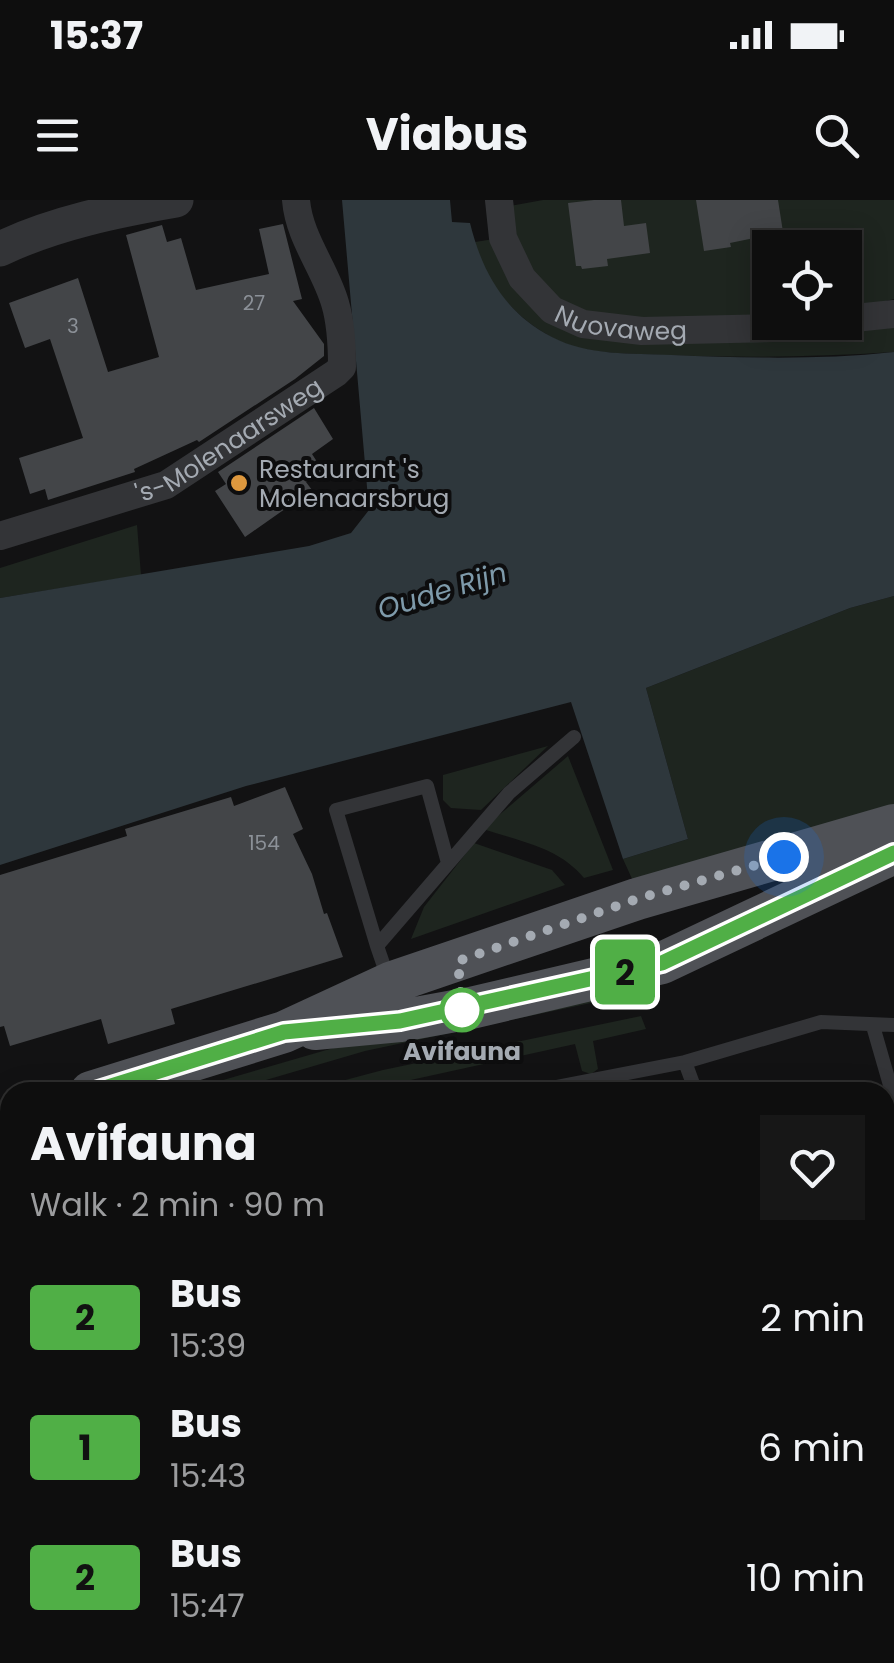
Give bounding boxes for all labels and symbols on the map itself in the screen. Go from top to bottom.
house number: 27 [243,289,265,317]
street label: Nuovaweg [549,296,687,349]
house number: 3 [67,312,79,340]
street label: 's-Molenaarsweg [131,369,329,511]
place label: Restaurant 's Molenaarsbrug [259,452,449,516]
marker: Restaurant 's Molenaarsbrug [228,472,250,494]
water label: Oude Rijn [373,553,511,629]
house number: 154 [248,829,280,857]
your location [759,832,809,882]
line badge: 2 [592,940,658,1004]
marker: Avifauna [441,989,483,1031]
place label: Avifauna [403,1034,521,1069]

